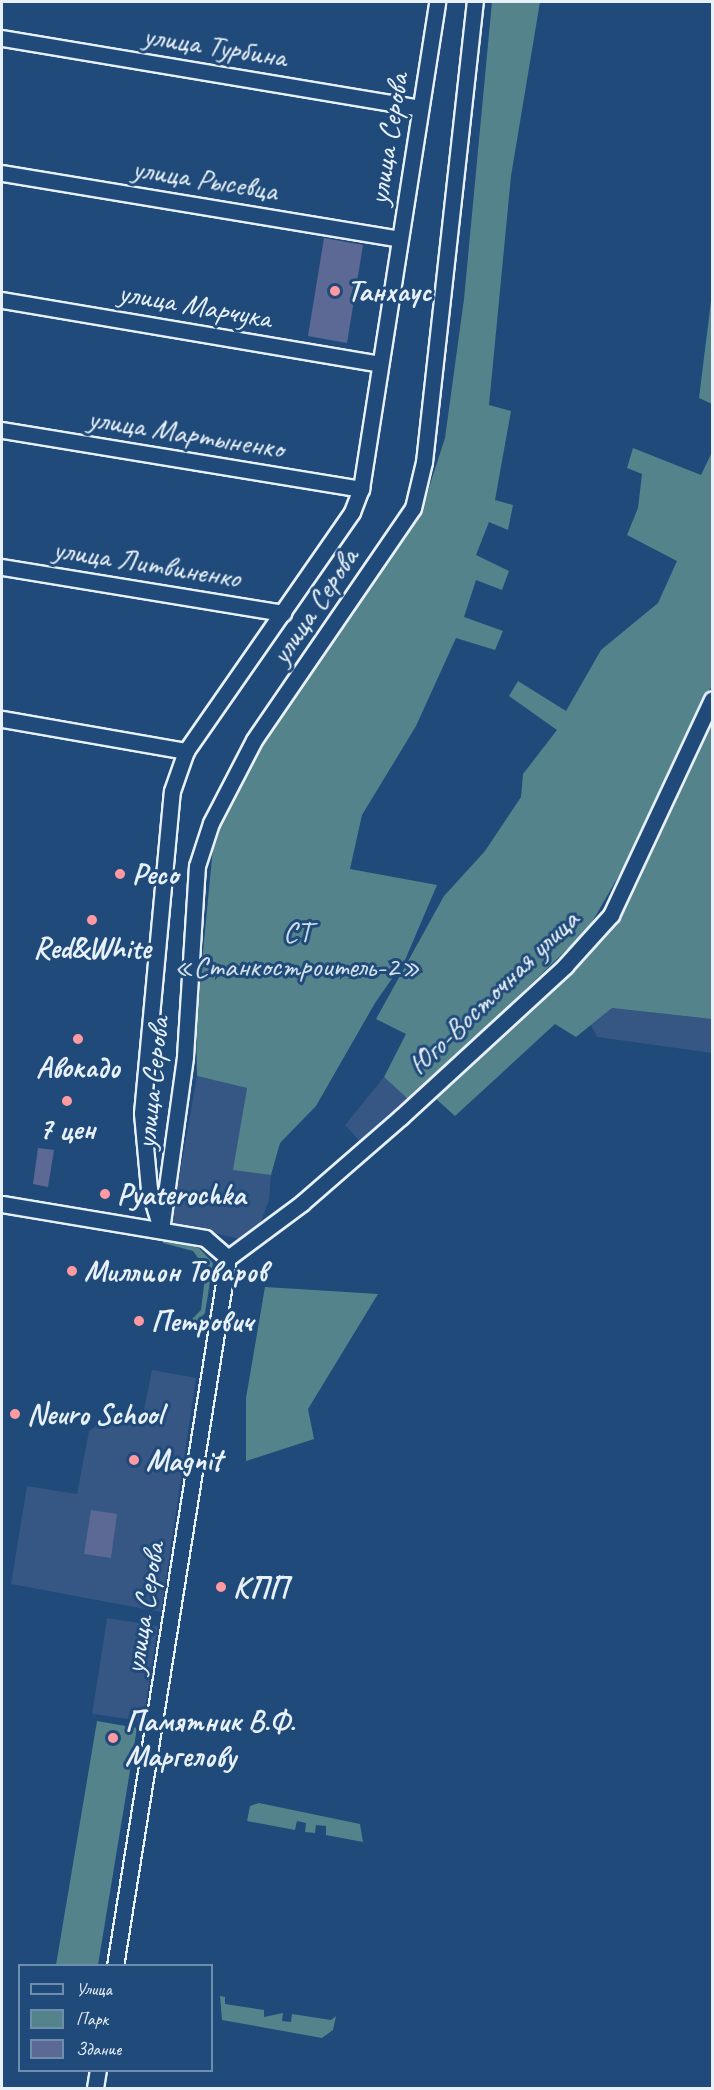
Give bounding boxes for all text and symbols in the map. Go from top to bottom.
street label: улица Турбина [141,17,289,75]
street label: улица Серова [360,71,416,207]
street label: улица Рысевца [130,150,280,208]
place label: Танхаус [347,273,431,309]
street label: улица Марчука [115,274,275,336]
marker: Танхаус [328,284,342,298]
street label: улица Мартыненко [84,400,288,466]
street label: улица Литвиненко [52,531,242,595]
street label: улица Серова [262,541,366,671]
place label: Ресо [132,856,178,892]
marker: Ресо [113,867,127,881]
street label: Юго-Восточная улица [399,901,587,1083]
marker: Red&White [85,913,99,927]
park label: СТ «Станкостроитель-2» [174,913,420,984]
place label: Red&White [33,930,151,966]
street label: улица Серова [127,1015,177,1151]
marker: Авокадо [71,1032,85,1046]
place label: Авокадо [36,1049,120,1085]
marker: 7 цен [60,1094,74,1108]
place label: 7 цен [39,1111,95,1147]
place label: Pyaterochka [117,1176,245,1212]
marker: Pyaterochka [98,1187,112,1201]
place label: Миллион Товаров [84,1253,267,1289]
marker: Миллион Товаров [65,1264,79,1278]
place label: Петрович [151,1303,253,1339]
marker: Петрович [132,1314,146,1328]
place label: Neuro School [27,1396,162,1432]
marker: Neuro School [8,1407,22,1421]
place label: Magnit [146,1442,222,1478]
marker: Magnit [127,1453,141,1467]
street label: улица Серова [116,1540,172,1676]
place label: КПП [233,1569,288,1605]
marker: КПП [214,1580,228,1594]
place label: Памятник В.Ф. Маргелову [125,1703,295,1774]
marker: Памятник В.Ф. Маргелову [106,1731,120,1745]
legend [18,1964,213,2072]
text: Улица [76,1978,112,2000]
text: Парк [76,2008,108,2030]
text: Здание [76,2038,121,2060]

